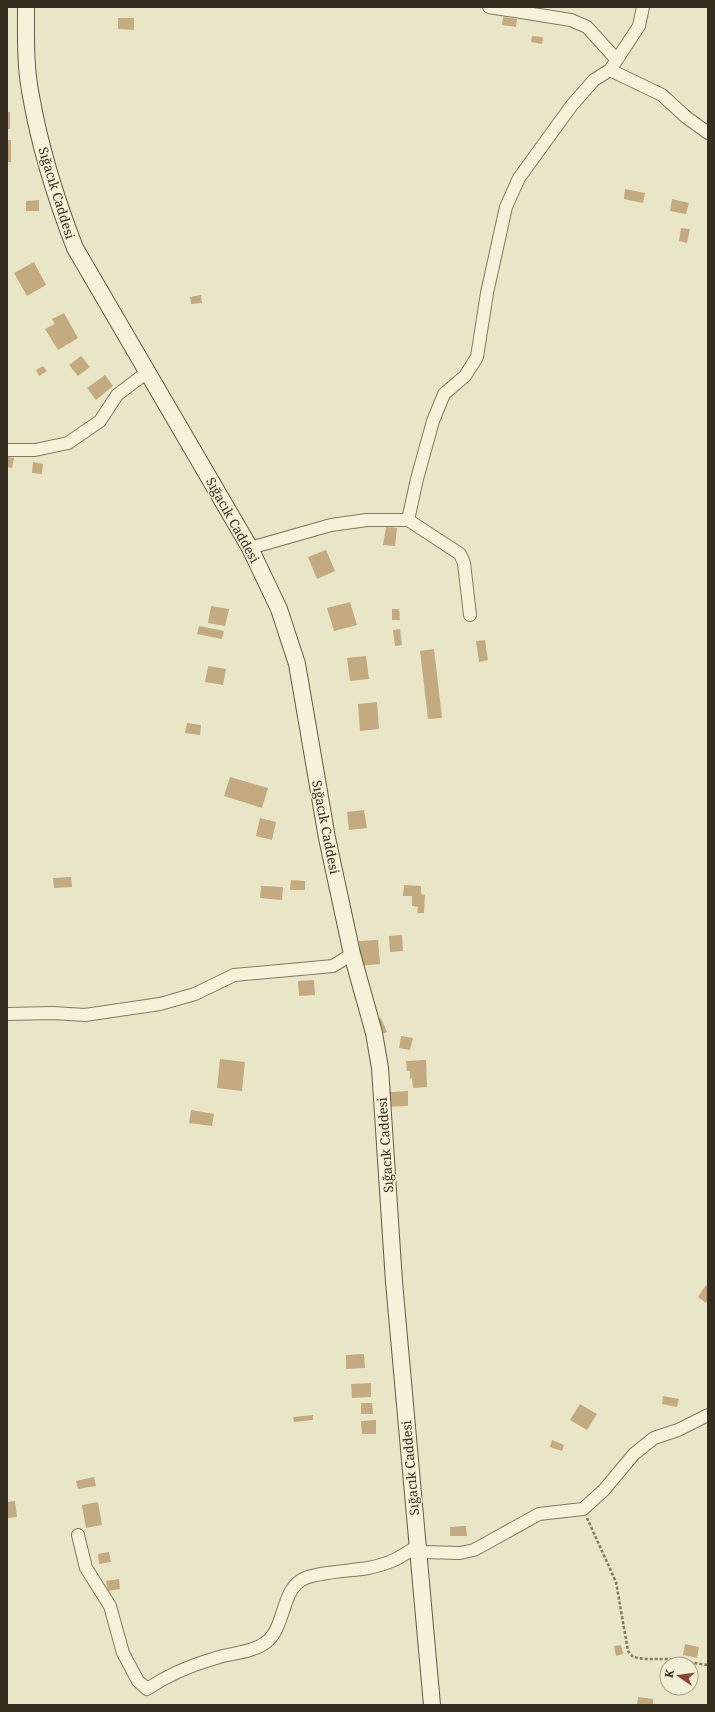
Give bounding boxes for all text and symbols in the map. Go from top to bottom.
street label: Sığacık Caddesi [34,145,80,241]
street label: Sığacık Caddesi [202,474,264,566]
street label: Sığacık Caddesi [308,778,344,876]
street label: Sığacık Caddesi [373,1097,397,1193]
street label: Sığacık Caddesi [397,1420,423,1516]
north arrow [659,1656,699,1696]
text: K [661,1667,677,1679]

